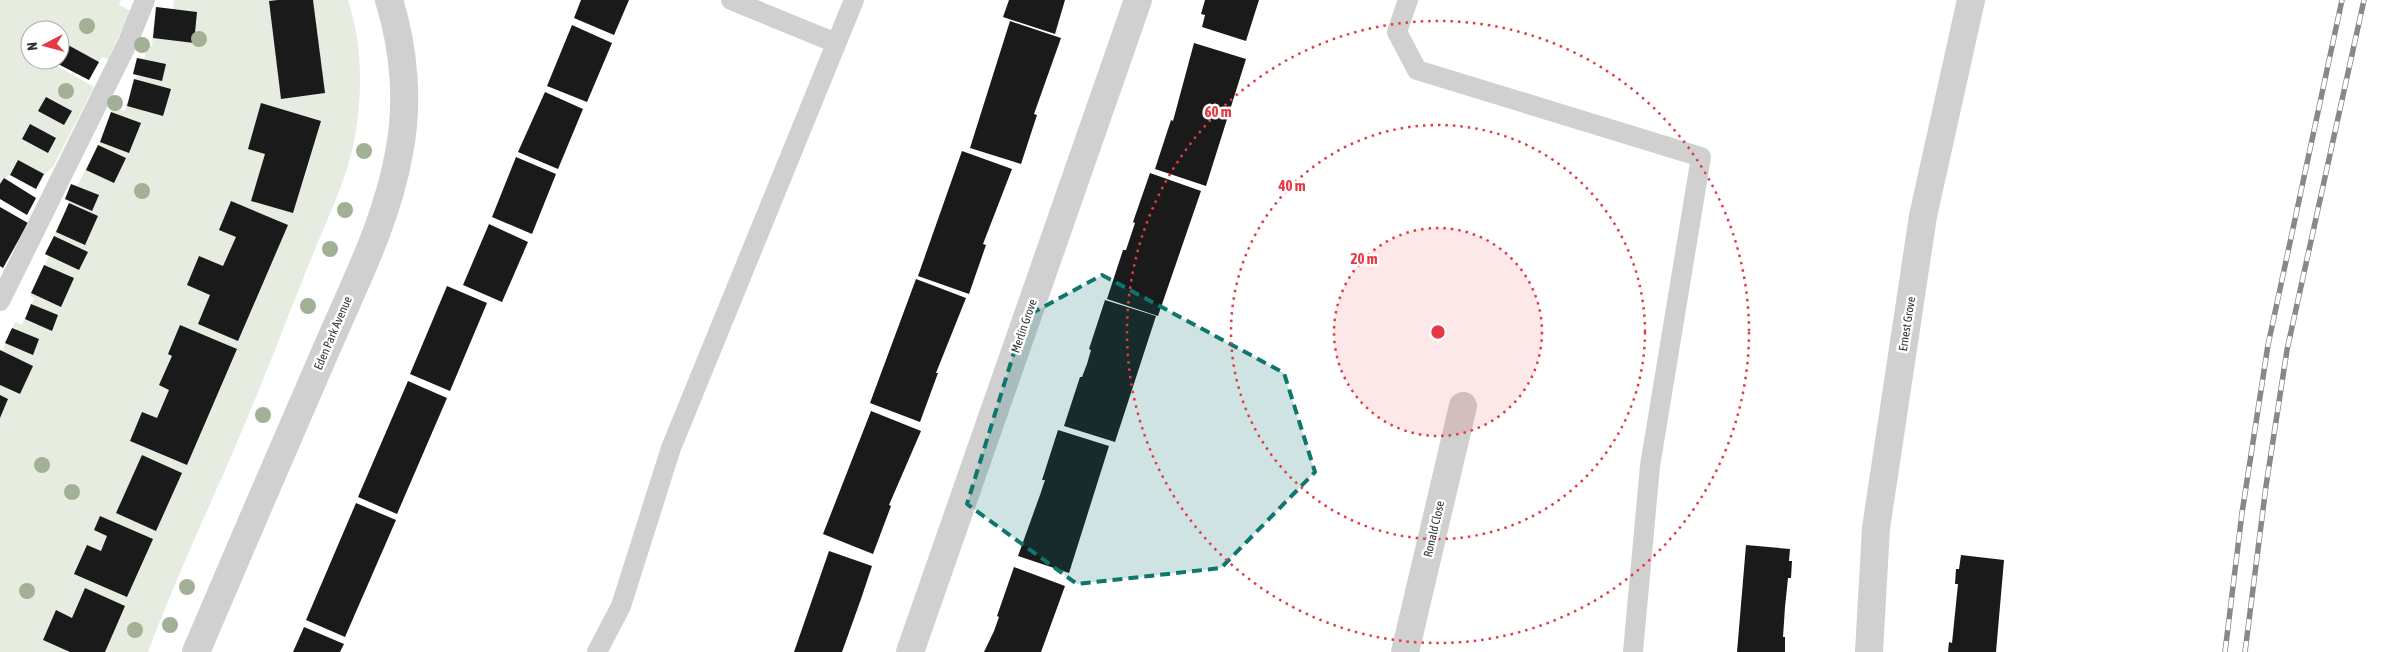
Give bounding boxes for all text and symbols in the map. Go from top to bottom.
north arrow [20,20,70,70]
text: N [24,41,40,51]
text: 60 m [1205,103,1232,120]
text: 40 m [1278,177,1306,194]
text: 20 m [1351,250,1378,267]
street label: Eden Park Avenue [311,294,355,372]
street label: Ernest Grove [1896,296,1918,352]
street label: Merlin Grove [1008,297,1040,355]
centre of rings [1429,323,1447,341]
street label: Ronald Close [1421,500,1447,558]

